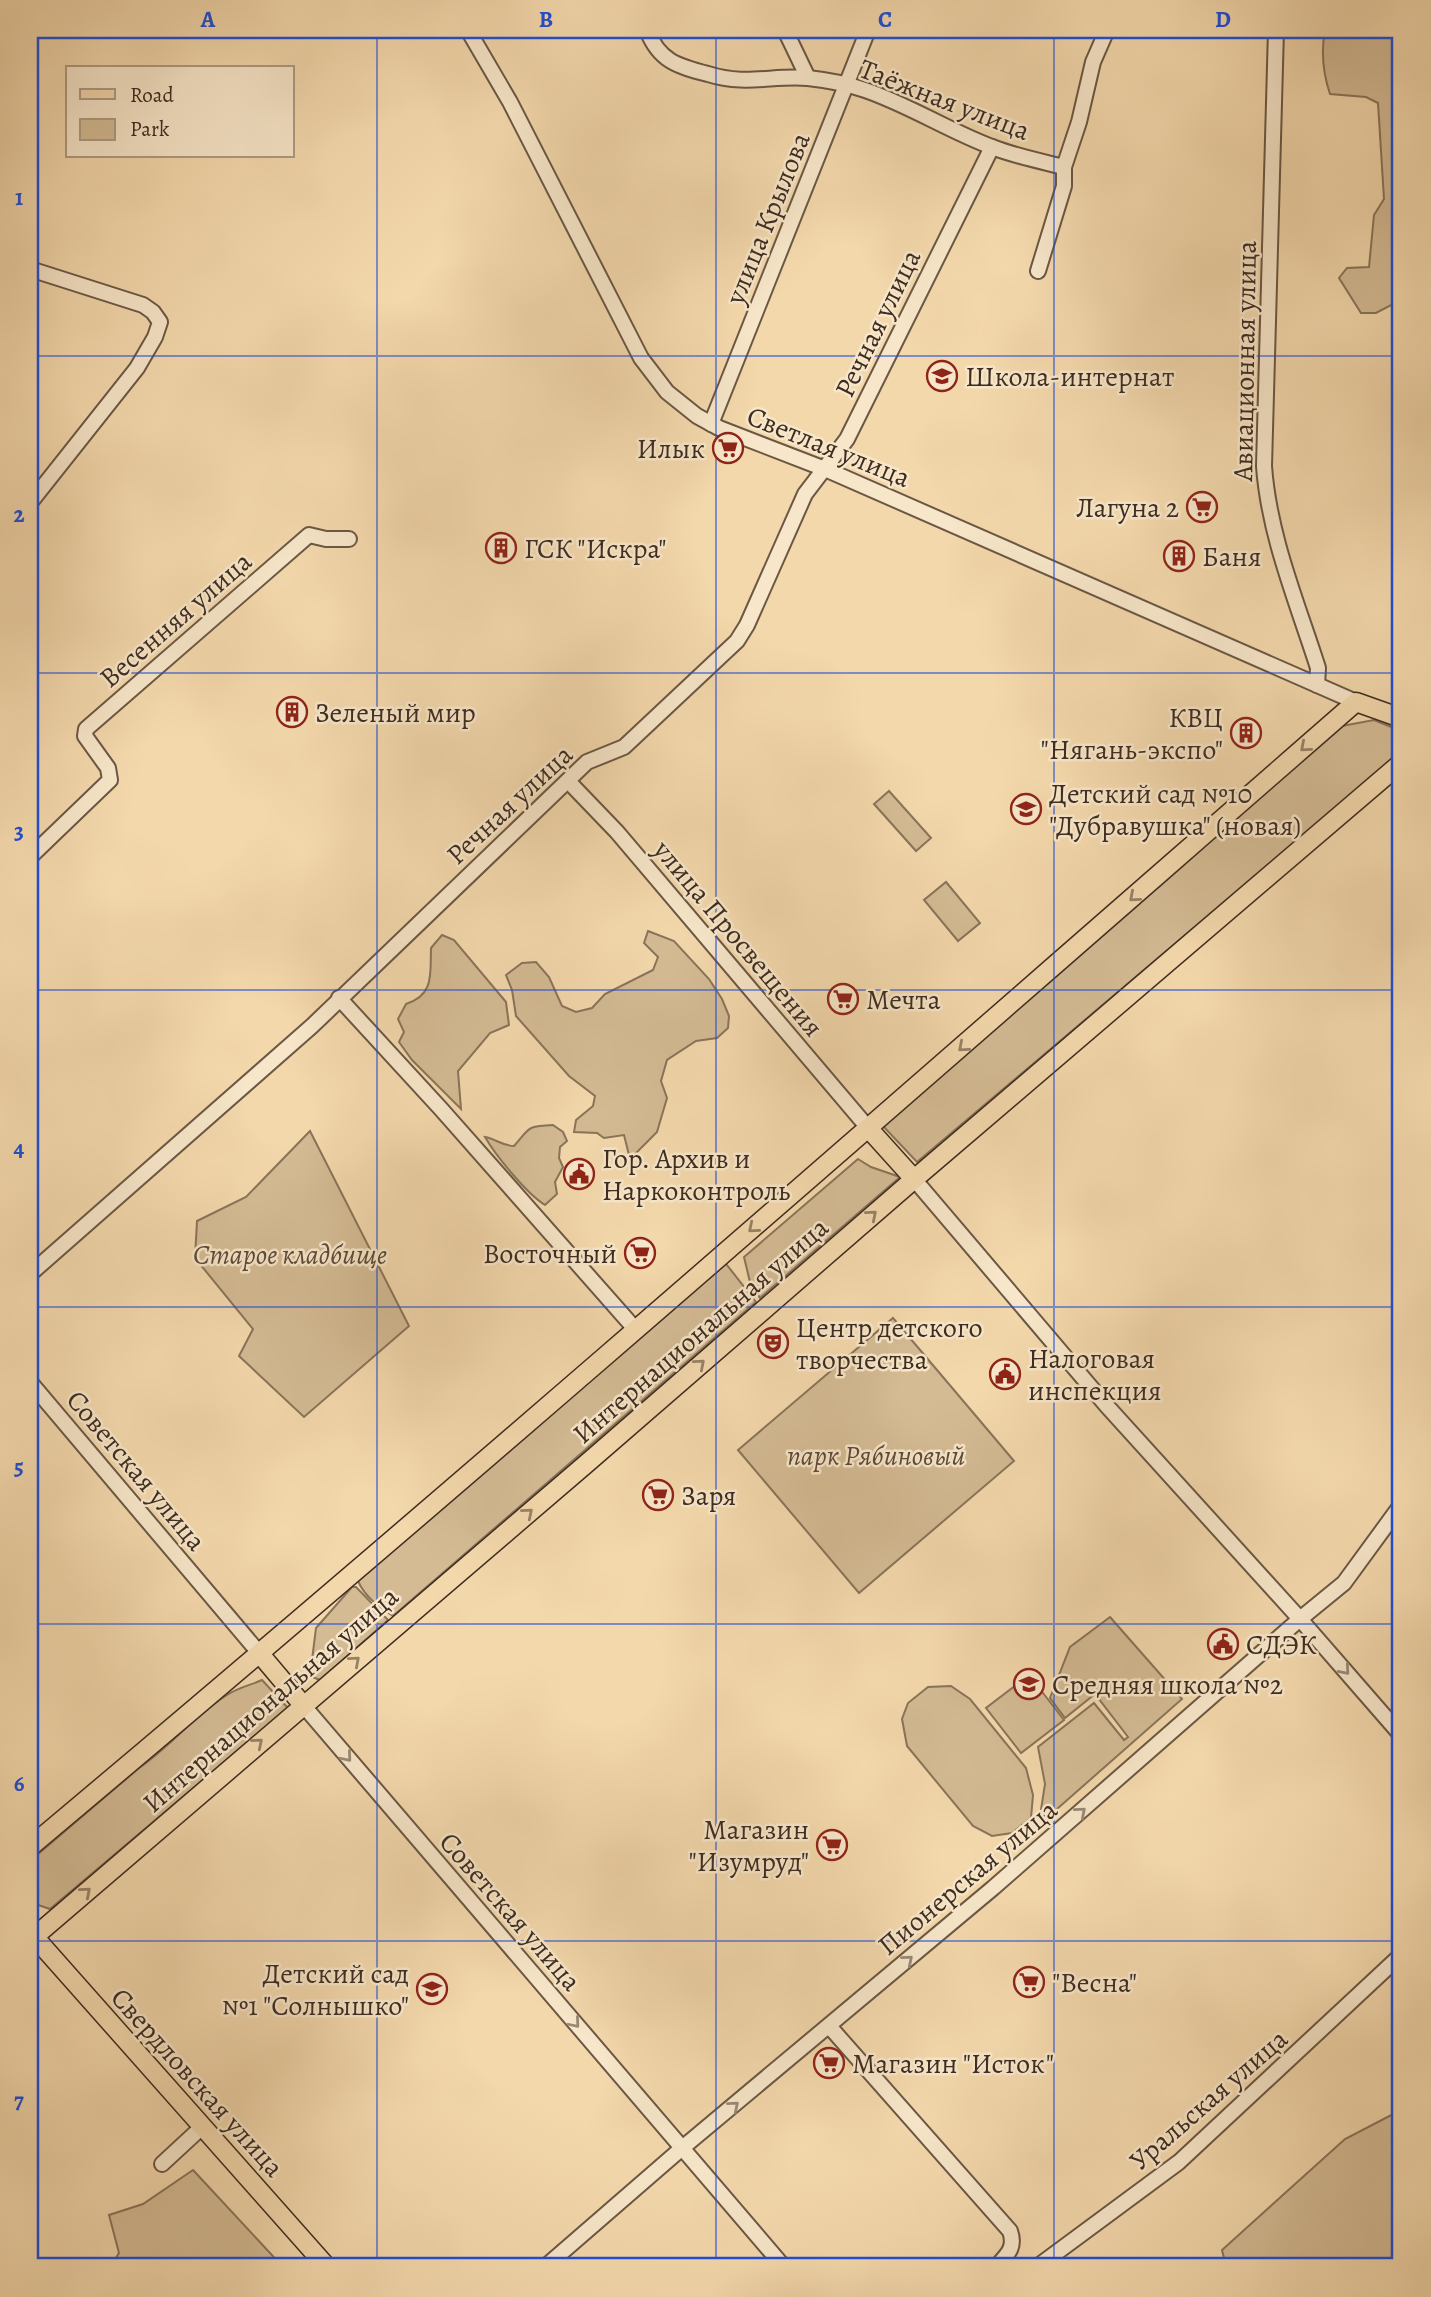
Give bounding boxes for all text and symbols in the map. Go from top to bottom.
text: A [200,4,216,35]
text: B [539,4,553,35]
text: C [878,4,892,35]
text: D [1215,4,1231,35]
street label: Таёжная улица [854,50,1035,150]
legend [66,66,294,158]
text: Road [130,81,174,109]
text: Park [130,115,170,143]
street label: улица Крылова [716,127,820,311]
text: 1 [15,182,23,213]
street label: Авиационная улица [1224,240,1266,483]
street label: Речная улица [826,243,930,404]
place label: Школа-интернат [965,358,1174,396]
school or university icon: Школа-интернат [925,359,959,393]
street label: Светлая улица [741,397,916,497]
place label: Илык [637,430,705,468]
supermarket icon: Илык [711,431,745,465]
place label: Лагуна 2 [1076,489,1179,527]
supermarket icon: Лагуна 2 [1185,490,1219,524]
text: 2 [13,499,25,530]
place label: ГСК "Искра" [524,530,667,568]
building icon: ГСК "Искра" [484,531,518,565]
place label: Баня [1202,538,1261,576]
building icon: Баня [1162,539,1196,573]
street label: Весенняя улица [91,543,260,697]
place label: Зеленый мир [315,694,476,732]
building icon: Зеленый мир [275,695,309,729]
place label: КВЦ "Нягань-экспо" [1041,699,1223,769]
building icon: КВЦ "Нягань-экспо" [1229,716,1263,750]
street label: Речная улица [438,736,581,873]
one-way arrow [1300,739,1313,751]
place label: Детский сад №10 "Дубравушка" (новая) [1049,775,1301,845]
school or university icon: Детский сад №10 "Дубравушка" (новая) [1009,792,1043,826]
text: 3 [14,816,24,847]
street label: улица Просвещения [644,831,832,1045]
one-way arrow [1129,889,1142,901]
place label: Мечта [866,981,941,1019]
supermarket icon: Мечта [826,982,860,1016]
one-way arrow [958,1039,971,1051]
text: 4 [14,1133,25,1164]
place label: Гор. Архив и Наркоконтроль [602,1140,790,1210]
public building icon: Гор. Архив и Наркоконтроль [562,1157,596,1191]
street label: Интернациональная улица [565,1209,837,1453]
one-way arrow [864,1211,877,1223]
one-way arrow [749,1219,761,1232]
place label: Восточный [483,1235,617,1273]
park label: Старое кладбище [193,1236,387,1274]
supermarket icon: Восточный [623,1236,657,1270]
place label: Центр детского творчества [796,1309,983,1379]
theatre icon: Центр детского творчества [756,1326,790,1360]
place label: Налоговая инспекция [1028,1340,1162,1410]
public building icon: Налоговая инспекция [988,1357,1022,1391]
one-way arrow [692,1360,705,1372]
street label: Советская улица [58,1382,215,1559]
park label: парк Рябиновый [787,1437,965,1475]
text: 5 [14,1451,24,1482]
place label: Заря [681,1477,736,1515]
supermarket icon: Заря [641,1478,675,1512]
one-way arrow [520,1509,533,1521]
street label: Интернациональная улица [135,1578,407,1822]
place label: СДЭК [1246,1626,1317,1664]
public building icon: СДЭК [1206,1627,1240,1661]
one-way arrow [347,1657,360,1669]
one-way arrow [1337,1662,1349,1675]
place label: Средняя школа №2 [1052,1666,1283,1704]
school or university icon: Средняя школа №2 [1012,1667,1046,1701]
one-way arrow [250,1739,263,1751]
one-way arrow [339,1750,352,1762]
text: 6 [14,1768,25,1799]
street label: Пионерская улица [870,1791,1066,1964]
one-way arrow [1073,1808,1086,1820]
place label: Магазин "Изумруд" [688,1811,809,1881]
street label: Советская улица [431,1824,590,1999]
supermarket icon: Магазин "Изумруд" [815,1828,849,1862]
one-way arrow [78,1888,91,1900]
place label: Детский сад №1 "Солнышко" [222,1955,409,2025]
one-way arrow [900,1955,913,1968]
place label: "Весна" [1052,1964,1137,2002]
supermarket icon: "Весна" [1012,1965,1046,1999]
school or university icon: Детский сад №1 "Солнышко" [415,1972,449,2006]
street label: Свердловская улица [102,1980,293,2186]
one-way arrow [567,2015,580,2028]
street label: Уральская улица [1121,2020,1296,2179]
place label: Магазин "Исток" [852,2045,1054,2083]
supermarket icon: Магазин "Исток" [812,2046,846,2080]
text: 7 [14,2085,24,2116]
one-way arrow [725,2102,738,2114]

